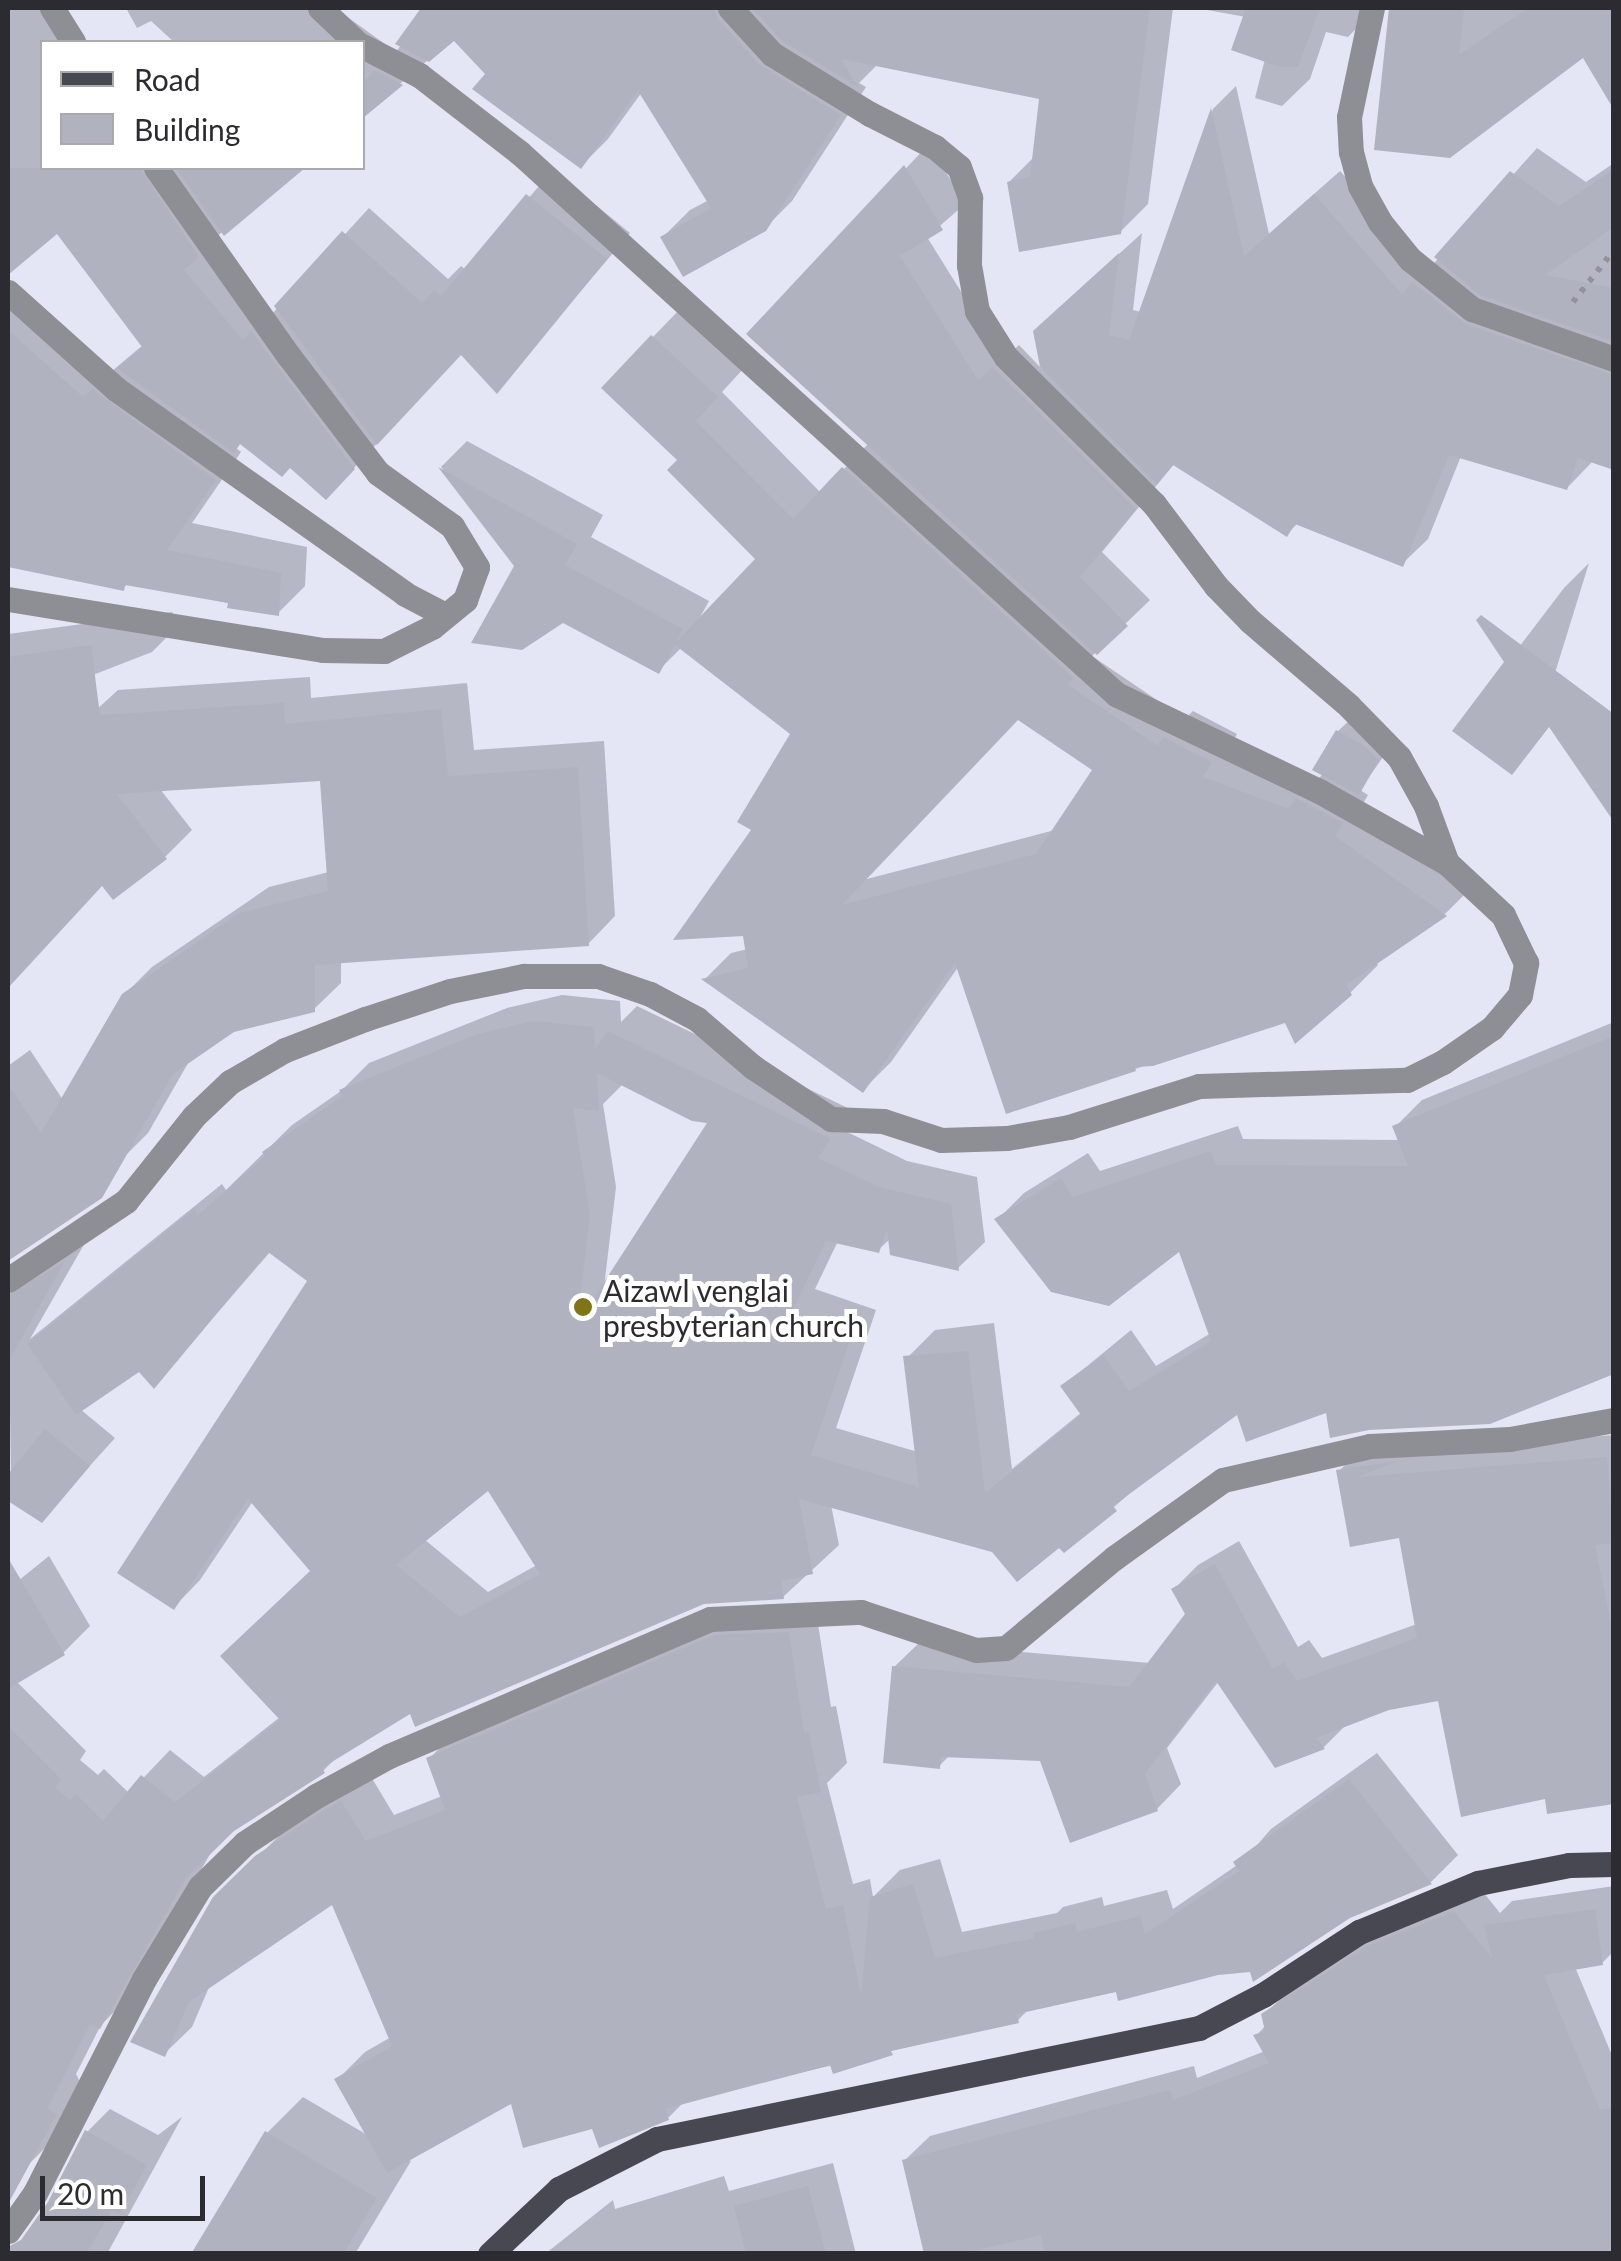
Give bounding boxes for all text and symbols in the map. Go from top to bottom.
legend [40,40,365,170]
text: Road [134,61,201,97]
text: Building [134,111,240,147]
place label: Aizawl venglai presbyterian church [603,1272,864,1342]
marker: Aizawl venglai presbyterian church [572,1296,594,1318]
scale bar [45,2156,210,2218]
text: 20 m [57,2175,124,2211]

